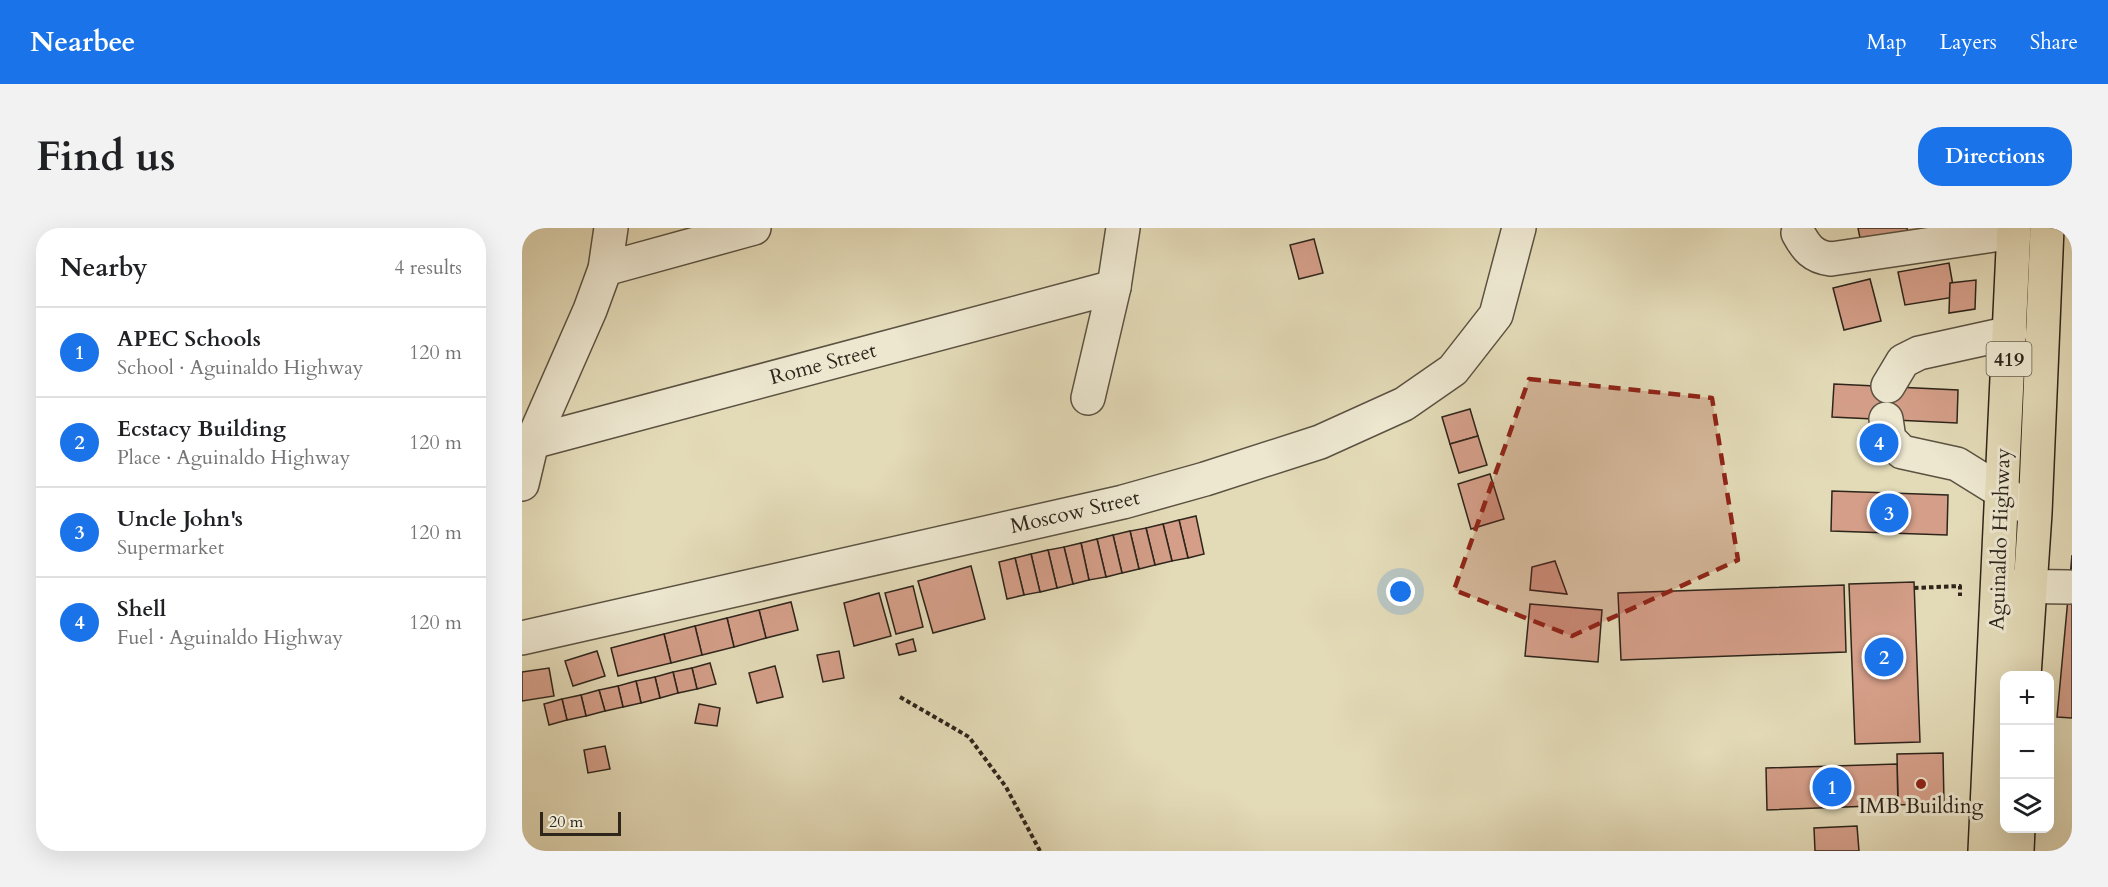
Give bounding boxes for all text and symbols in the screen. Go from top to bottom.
text: Nearbee [30,23,135,61]
text: Map [1867,28,1907,57]
text: Layers [1940,28,1997,57]
text: Share [2030,28,2078,57]
button: Directions [1918,127,2072,186]
text: Find us [36,128,176,185]
text: Nearby [60,250,148,285]
text: 4 results [394,254,462,281]
text: APEC Schools [117,324,261,354]
street label: Rome Street [766,336,880,392]
text: 1 [74,339,85,366]
text: 120 m [409,339,462,366]
road number: 419 [1986,342,2032,376]
text: School · Aguinaldo Highway [117,354,363,381]
text: Ecstacy Building [117,414,286,444]
pin: 4 [1860,420,1898,466]
text: 2 [74,429,85,456]
text: 120 m [409,429,462,456]
text: Place · Aguinaldo Highway [117,444,350,471]
street label: Aguinaldo Highway [1982,447,2018,631]
street label: Moscow Street [1007,483,1143,541]
pin: 3 [1870,490,1908,536]
text: Uncle John's [117,504,243,534]
text: 3 [74,519,85,546]
text: 120 m [409,519,462,546]
text: Supermarket [117,534,224,561]
your location [1386,577,1415,606]
text: Shell [117,594,166,624]
text: 4 [74,609,85,636]
text: 120 m [409,609,462,636]
text: Fuel · Aguinaldo Highway [117,624,343,651]
pin: 2 [1864,634,1904,680]
map controls [2000,671,2054,833]
button: + [2000,671,2054,725]
button: − [2000,725,2054,779]
pin: 1 [1812,764,1852,810]
marker: IMB Building [1914,777,1928,791]
button: layers [2000,779,2054,833]
place label: IMB Building [1859,792,1984,821]
scale bar [540,809,621,836]
text: 20 m [549,811,583,833]

